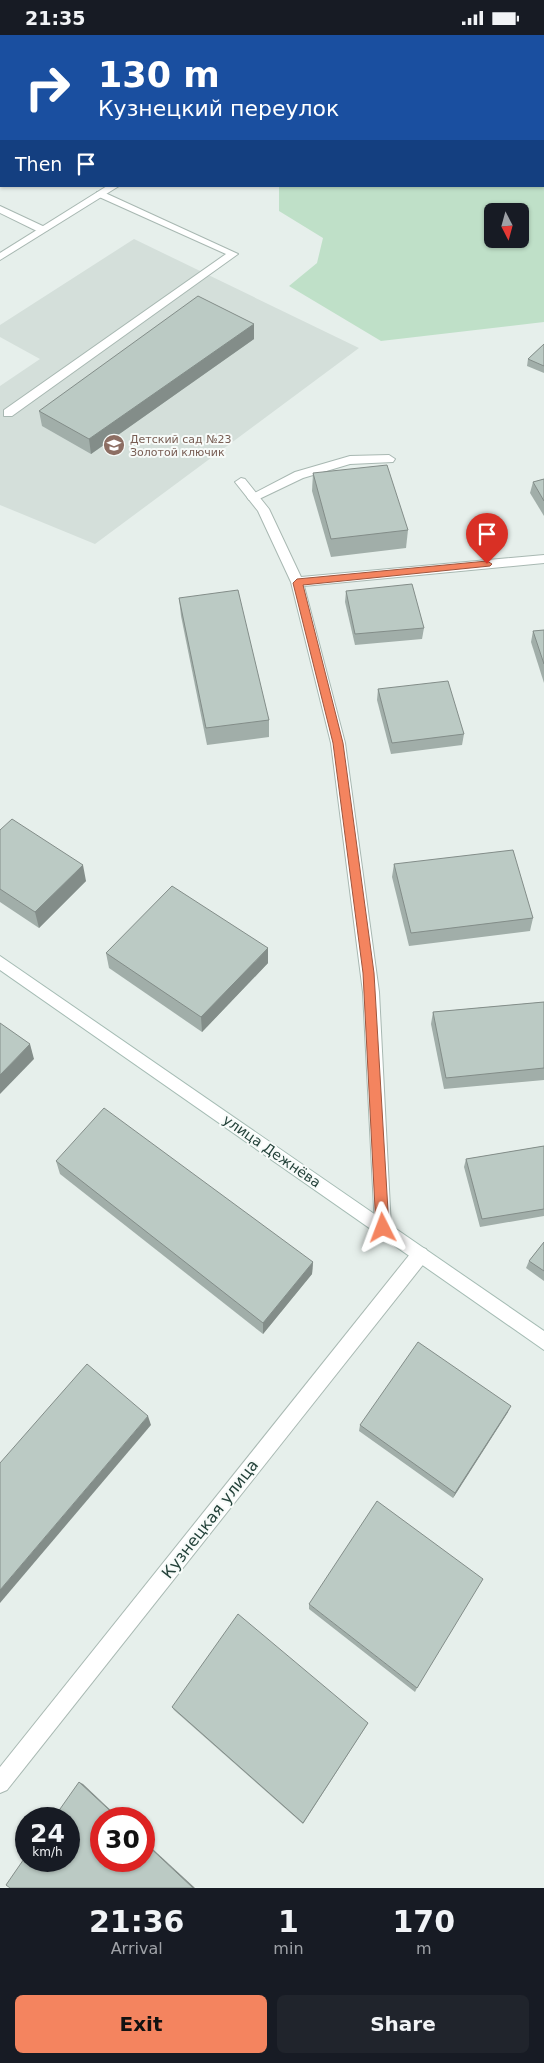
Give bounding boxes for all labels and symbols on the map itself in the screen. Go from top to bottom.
north arrow [484,203,529,247]
school or university icon: Детский сад №23 Золотой ключик [102,433,126,457]
place label: Детский сад №23 Золотой ключик [130,433,232,459]
pin [466,513,508,564]
street label: улица Дежнёва [220,1111,324,1191]
position arrow [356,1201,408,1253]
street label: Кузнецкая улица [158,1456,262,1582]
speed limit sign: 30 [90,1807,155,1872]

